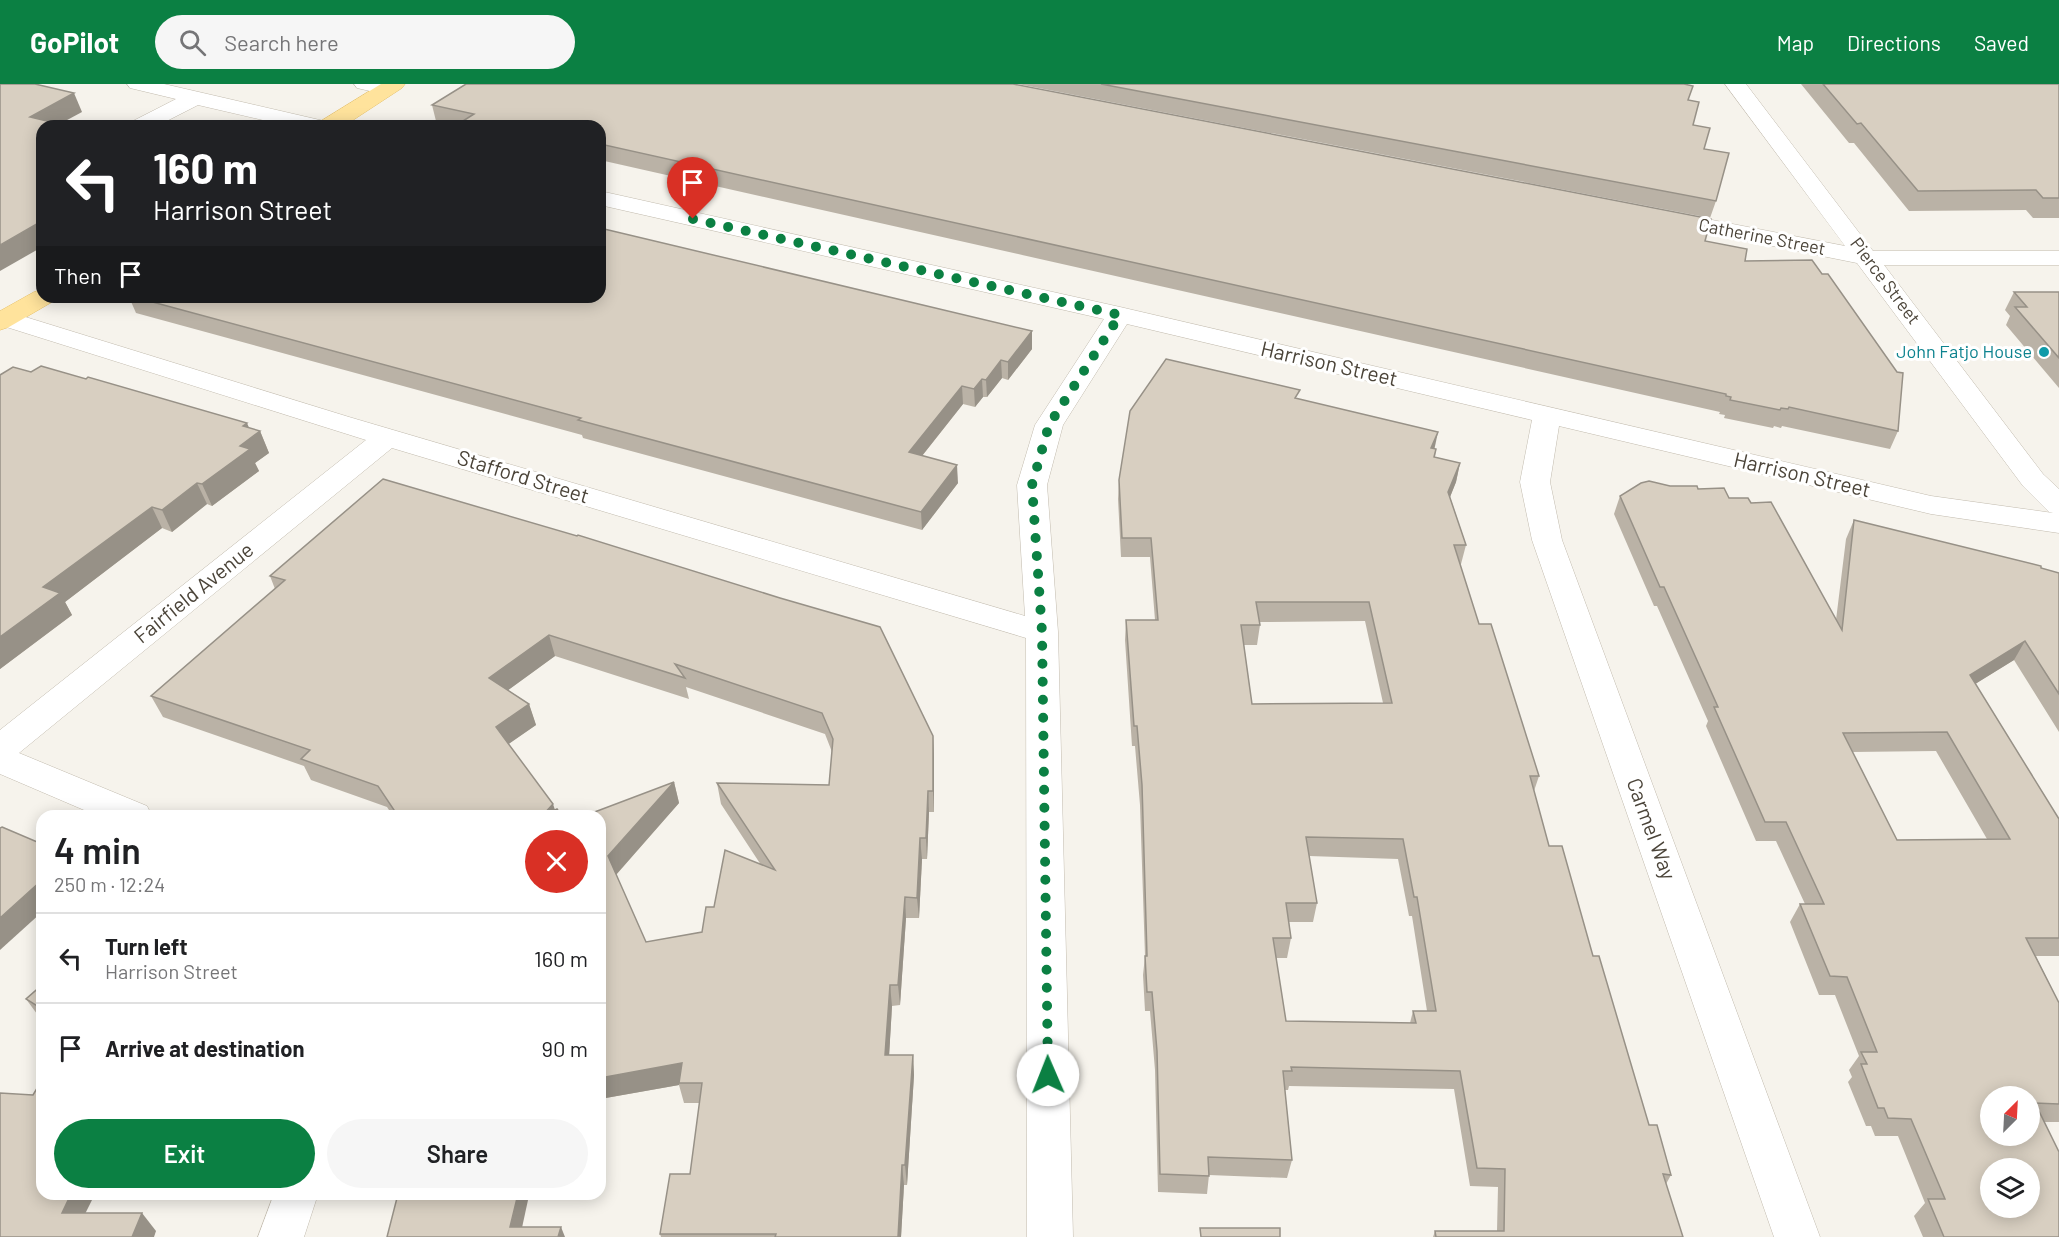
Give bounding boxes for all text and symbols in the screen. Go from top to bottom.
search box [155,15,575,69]
text: GoPilot [30,25,119,59]
icon: search [176,26,209,59]
text: Search here [224,29,339,55]
text: Map [1777,30,1814,55]
text: Directions [1847,30,1941,55]
text: Saved [1974,30,2029,55]
text: 160 m [153,142,258,192]
icon: left [54,144,132,222]
pin [667,157,718,219]
icon: arrive [676,166,709,199]
text: Harrison Street [153,193,332,225]
street label: Catherine Street [1697,213,1827,259]
street label: Pierce Street [1846,233,1926,328]
icon: arrive [114,258,147,291]
text: Then [54,262,102,288]
street label: Harrison Street [1259,335,1400,390]
place label: John Fatjo House [1896,340,2032,362]
marker: John Fatjo House [2037,345,2051,359]
street label: Stafford Street [455,444,592,507]
street label: Harrison Street [1732,446,1873,501]
street label: Fairfield Avenue [128,536,258,648]
street label: Carmel Way [1623,774,1682,883]
text: 4 min [54,828,141,871]
button: close [525,830,588,893]
text: 250 m · 12:24 [54,872,165,896]
text: Turn left [105,933,188,959]
icon: left [54,942,87,975]
text: 160 m [534,945,588,971]
text: Harrison Street [105,959,238,983]
icon: arrive [54,1032,87,1065]
text: Arrive at destination [105,1035,304,1061]
text: 90 m [542,1035,588,1061]
position arrow [1016,1043,1080,1107]
north arrow [1980,1086,2040,1146]
map controls [1980,1086,2040,1218]
button: Exit [54,1119,315,1188]
button: Share [327,1119,588,1188]
button: layers [1980,1158,2040,1218]

